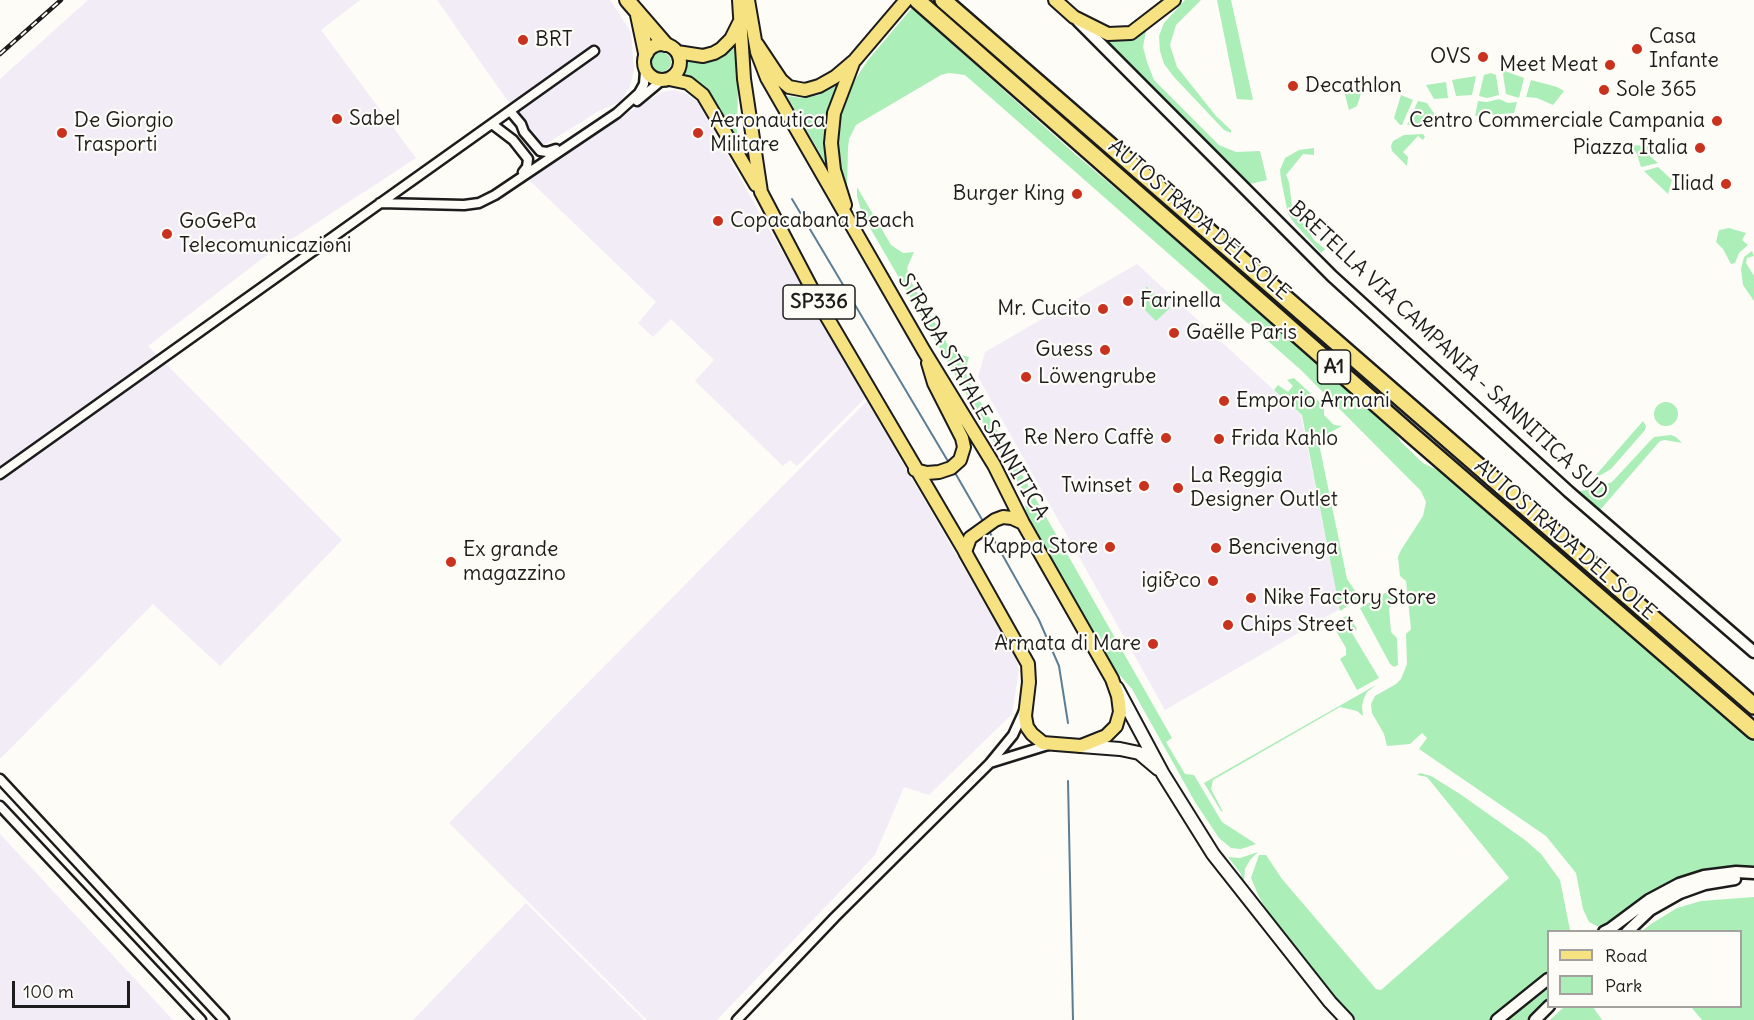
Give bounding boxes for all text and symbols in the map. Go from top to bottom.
place label: Casa Infante [1649,24,1719,74]
place label: BRT [535,27,573,53]
marker: BRT [516,33,530,47]
marker: Casa Infante [1630,42,1644,56]
place label: OVS [1430,44,1471,70]
marker: OVS [1476,50,1490,64]
place label: Meet Meat [1499,52,1598,78]
marker: Meet Meat [1603,58,1617,72]
place label: Decathlon [1305,73,1402,99]
place label: Sole 365 [1616,77,1697,103]
marker: Decathlon [1286,79,1300,93]
marker: Sole 365 [1597,83,1611,97]
place label: Sabel [349,106,400,132]
place label: De Giorgio Trasporti [74,108,173,158]
place label: Aeronautica Militare [710,108,826,158]
place label: Centro Commerciale Campania [1409,108,1705,134]
marker: Sabel [330,112,344,126]
marker: Centro Commerciale Campania [1710,114,1724,128]
marker: De Giorgio Trasporti [55,126,69,140]
marker: Aeronautica Militare [691,126,705,140]
street label: AUTOSTRADA DEL SOLE [1103,134,1295,306]
place label: Piazza Italia [1573,135,1688,161]
marker: Piazza Italia [1693,141,1707,155]
place label: Iliad [1671,171,1714,197]
marker: Iliad [1719,177,1733,191]
place label: Burger King [952,181,1065,207]
marker: Burger King [1070,187,1084,201]
street label: BRETELLA VIA CAMPANIA - SANNITICA SUD [1283,196,1613,506]
place label: Copacabana Beach [730,208,914,234]
place label: GoGePa Telecomunicazioni [179,209,352,259]
marker: Copacabana Beach [711,214,725,228]
marker: GoGePa Telecomunicazioni [160,227,174,241]
street label: STRADA STATALE SANNITICA [892,269,1054,525]
road number: SP336 [783,285,855,319]
place label: Farinella [1140,288,1221,314]
marker: Farinella [1121,294,1135,308]
place label: Mr. Cucito [997,296,1091,322]
marker: Mr. Cucito [1096,302,1110,316]
place label: Gaëlle Paris [1186,320,1297,346]
marker: Gaëlle Paris [1167,326,1181,340]
place label: Guess [1035,337,1093,363]
marker: Guess [1098,343,1112,357]
road number: A1 [1318,350,1350,384]
place label: Löwengrube [1038,364,1156,390]
marker: Löwengrube [1019,370,1033,384]
place label: Emporio Armani [1236,388,1390,414]
marker: Emporio Armani [1217,394,1231,408]
place label: Re Nero Caffè [1024,425,1154,451]
place label: Frida Kahlo [1231,426,1338,452]
marker: Re Nero Caffè [1159,431,1173,445]
marker: Frida Kahlo [1212,432,1226,446]
street label: AUTOSTRADA DEL SOLE [1469,454,1661,626]
place label: La Reggia Designer Outlet [1190,463,1338,513]
place label: Twinset [1061,473,1132,499]
marker: Twinset [1137,479,1151,493]
marker: La Reggia Designer Outlet [1171,481,1185,495]
place label: Kappa Store [983,534,1098,560]
place label: Bencivenga [1228,535,1338,561]
place label: Ex grande magazzino [463,537,566,587]
marker: Kappa Store [1103,540,1117,554]
marker: Bencivenga [1209,541,1223,555]
marker: Ex grande magazzino [444,555,458,569]
place label: igi&co [1142,568,1201,594]
marker: igi&co [1206,574,1220,588]
place label: Nike Factory Store [1263,585,1436,611]
marker: Nike Factory Store [1244,591,1258,605]
place label: Chips Street [1240,612,1353,638]
marker: Chips Street [1221,618,1235,632]
place label: Armata di Mare [994,631,1141,657]
marker: Armata di Mare [1146,637,1160,651]
legend [1547,930,1742,1008]
text: Road [1605,944,1647,967]
scale bar [15,969,134,1007]
text: Park [1605,974,1642,997]
text: 100 m [23,980,74,1003]

